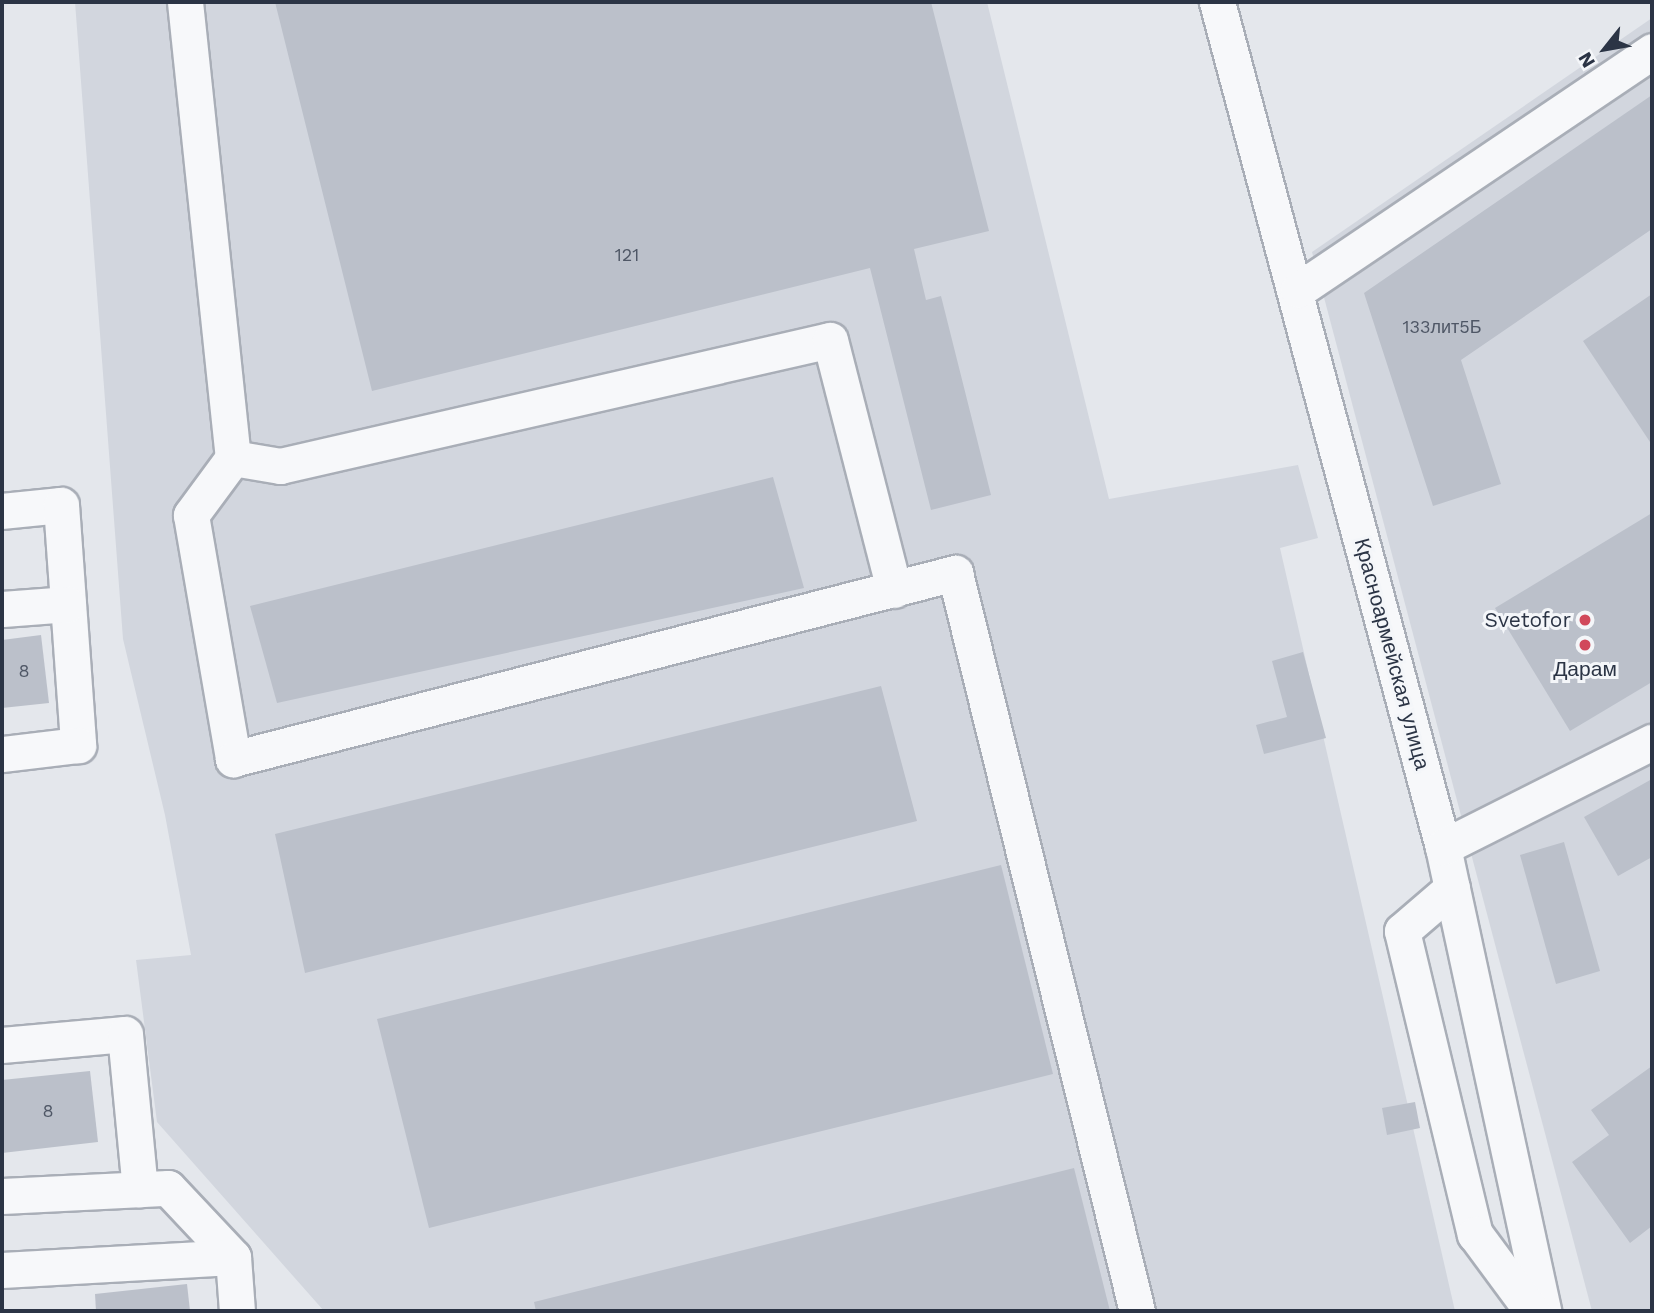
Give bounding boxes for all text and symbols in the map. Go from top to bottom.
north arrow [1570,14,1640,84]
text: N [1573,48,1600,72]
house number: 121 [615,244,639,266]
house number: 133лит5Б [1402,316,1482,338]
street label: Красноармейская улица [1349,535,1435,773]
place label: Svetofor [1485,607,1571,633]
marker: Svetofor [1577,612,1593,628]
marker: Дарам [1577,637,1593,653]
place label: Дарам [1553,656,1617,682]
house number: 8 [18,660,30,682]
house number: 8 [42,1100,54,1122]

